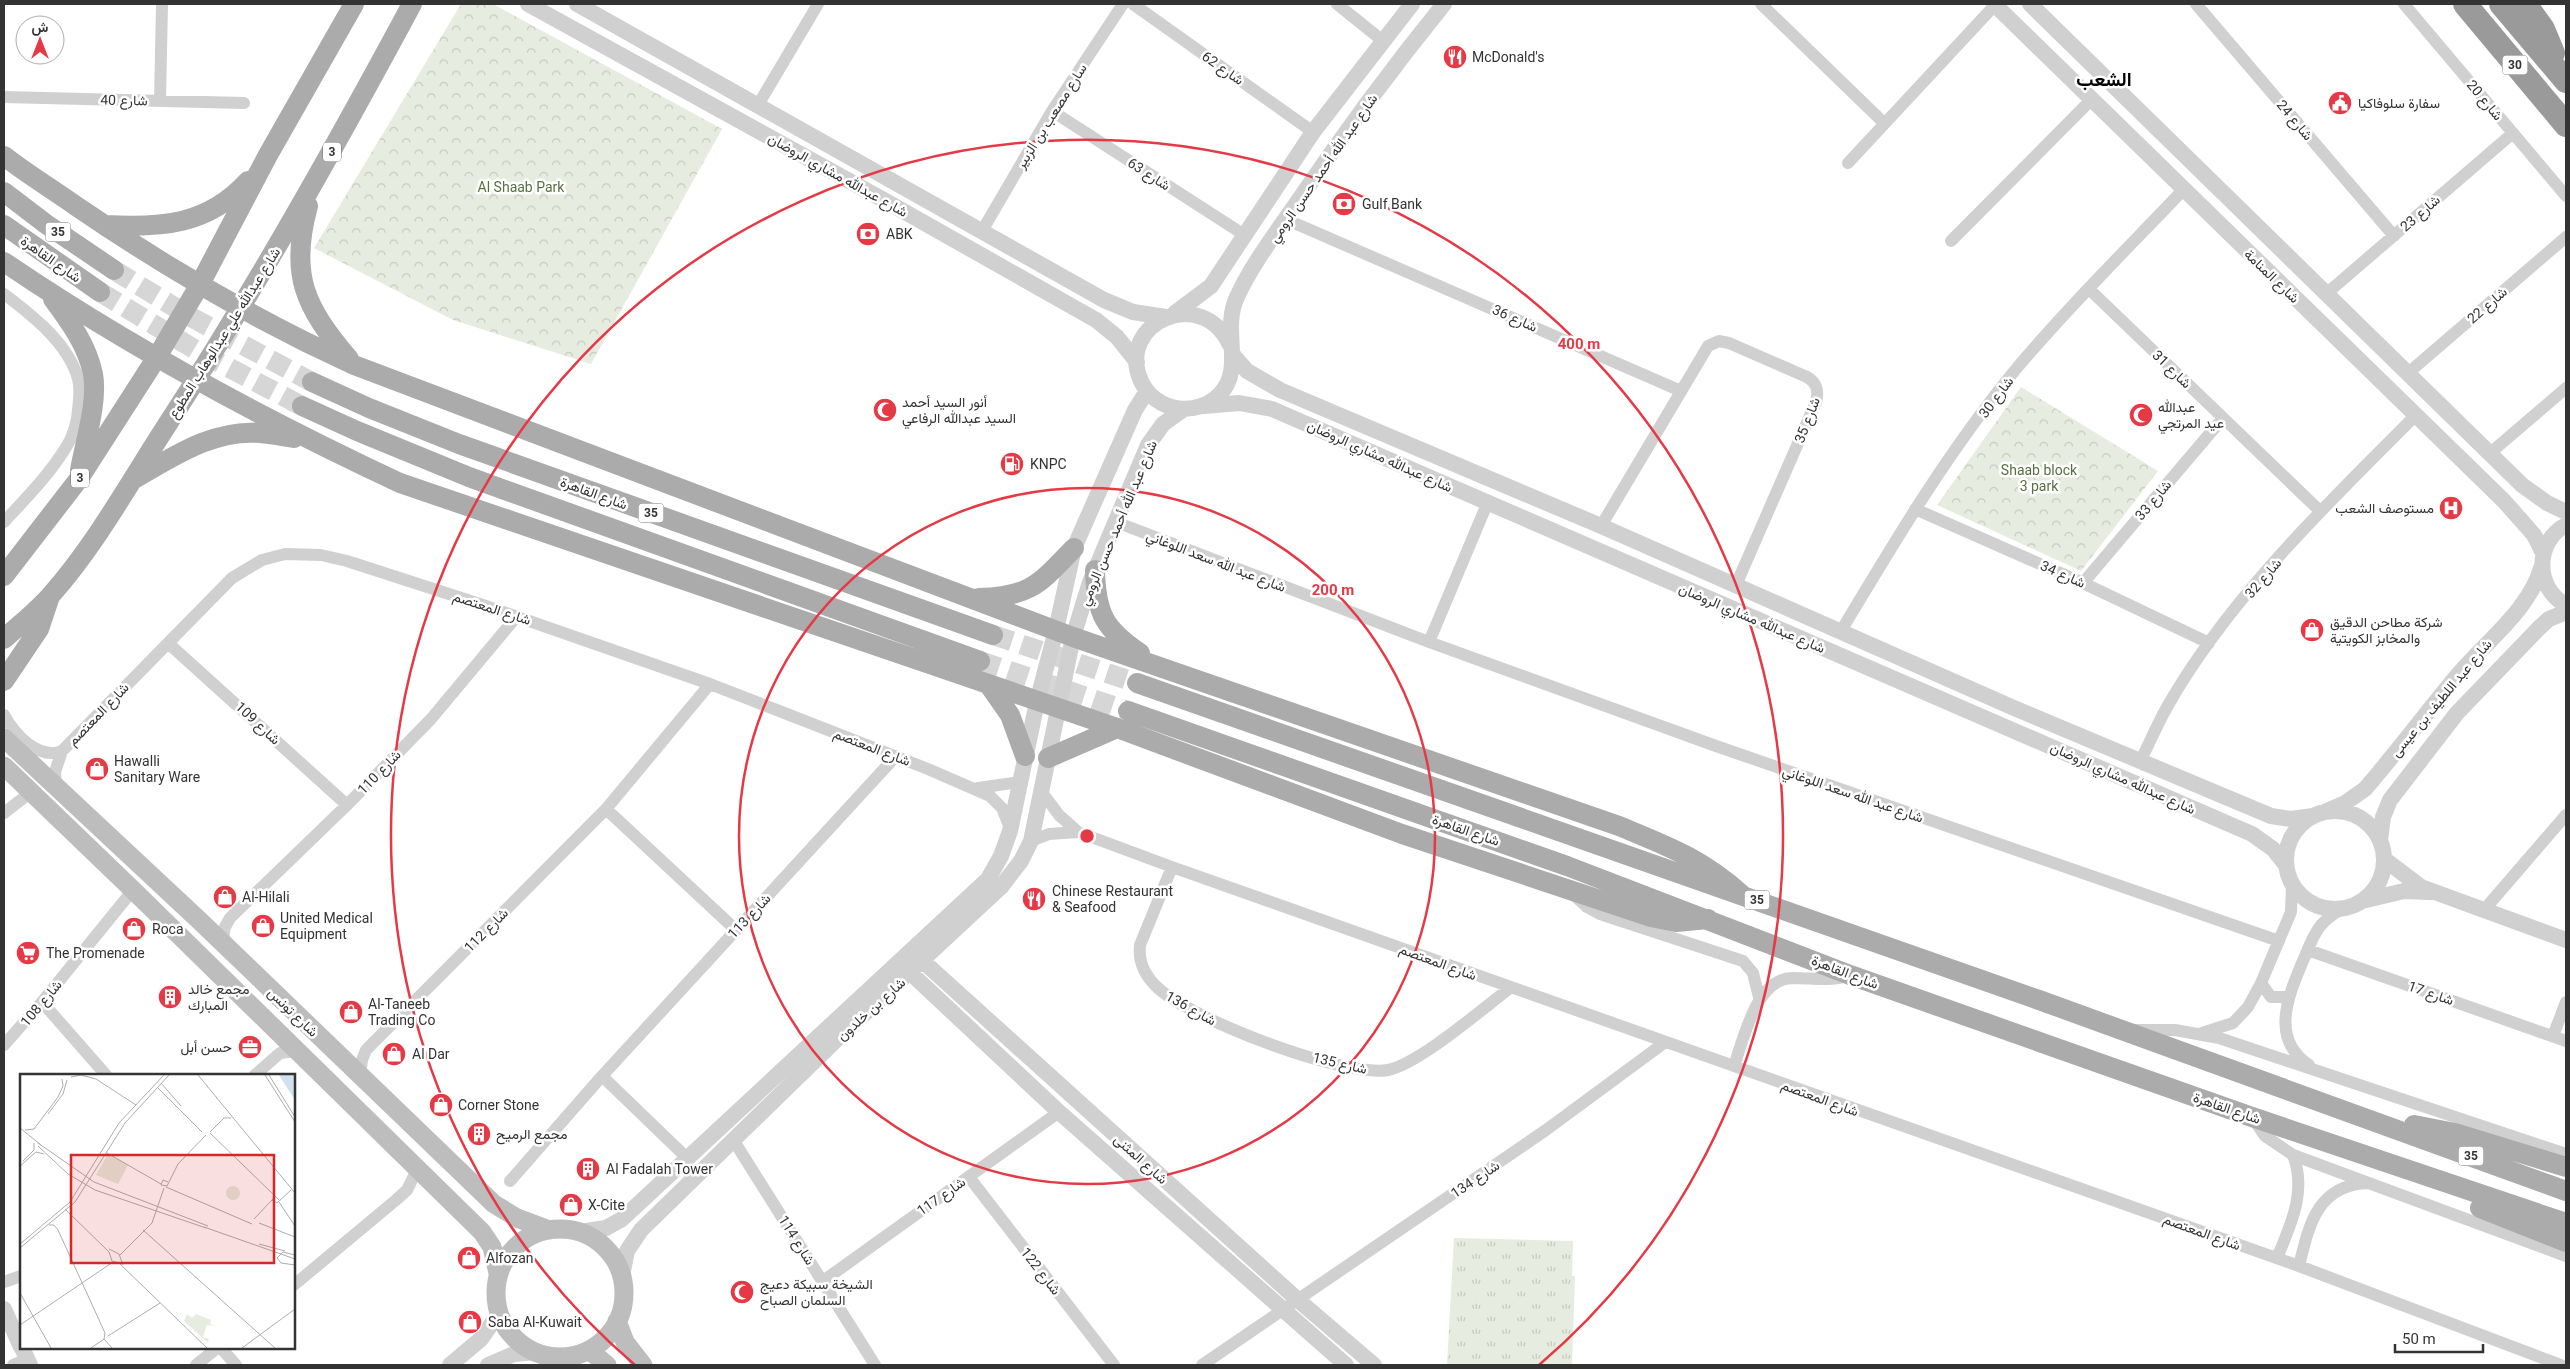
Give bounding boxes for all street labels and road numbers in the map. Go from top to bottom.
street label: شارع 62 [1197,48,1247,91]
road number: 30 [2502,56,2528,74]
street label: سارع مصعب بن الزبير [1012,61,1092,174]
street label: شارع 20 [2461,77,2506,125]
street label: شارع عبد الله أحمد حسن الرومي [1265,91,1384,248]
street label: شارع 40 [100,92,148,111]
street label: شارع 24 [2271,97,2316,145]
street label: شارع عبدالله مشاري الروضان [764,130,911,224]
road number: 3 [323,142,341,162]
street label: شارع 63 [1123,154,1173,196]
street label: شارع 23 [2397,191,2445,237]
road number: 35 [46,222,70,242]
street label: شارع القاهرة [16,232,84,288]
street label: شارع عبدالله علي عبدالوهاب المطوع [165,245,287,424]
street label: شارع المنامة [2239,246,2303,308]
street label: شارع 22 [2464,283,2512,329]
street label: شارع 36 [1489,301,1540,338]
street label: شارع 31 [2147,347,2195,393]
street label: شارع 30 [1975,373,2019,423]
street label: شارع 35 [1791,395,1826,446]
street label: شارع عبدالله مشاري الروضان [1303,417,1455,499]
street label: شارع عبد الله أحمد حسن الرومي [1076,438,1164,609]
road number: 3 [71,468,89,488]
street label: شارع القاهرة [557,473,630,515]
street label: شارع 33 [2132,477,2177,525]
road number: 35 [638,503,664,522]
street label: شارع عبد الله سعد اللوغاني [1143,527,1288,599]
street label: شارع 32 [2241,555,2287,603]
street label: شارع 34 [2037,557,2088,594]
street label: شارع عبدالله مشاري الروضان [1675,580,1827,660]
street label: شارع المعتصم [450,588,533,631]
street label: شارع عبد اللطيف بن عيسى [2387,636,2497,762]
street label: شارع المعتصم [64,679,134,751]
street label: شارع 109 [230,698,284,750]
street label: شارع المعتصم [830,725,913,772]
street label: شارع عبدالله مشاري الروضان [2046,739,2198,821]
street label: شارع 110 [354,747,406,800]
street label: شارع عبد الله سعد اللوغاني [1779,762,1925,829]
street label: شارع القاهرة [1429,811,1502,852]
street label: شارع 113 [724,890,776,944]
road number: 35 [1744,890,1770,910]
street label: شارع 112 [461,905,513,957]
street label: شارع المعتصم [1396,941,1479,986]
street label: شارع القاهرة [1808,952,1881,995]
street label: شارع بن خلدون [834,974,910,1046]
street label: شارع 108 [17,977,67,1031]
street label: شارع 17 [2405,978,2456,1011]
street label: شارع تونس [263,984,321,1042]
street label: شارع 136 [1162,988,1219,1031]
street label: شارع 135 [1311,1049,1369,1080]
street label: شارع المعتصم [1778,1077,1861,1122]
street label: شارع القاهرة [2190,1089,2263,1130]
street label: شارع المثنى [1109,1131,1171,1189]
road number: 35 [2458,1146,2484,1166]
street label: شارع 134 [1448,1157,1504,1204]
street label: شارع 117 [914,1174,970,1221]
street label: شارع المعتصم [2160,1211,2243,1256]
street label: شارع 114 [773,1212,818,1269]
street label: شارع 122 [1015,1244,1064,1300]

